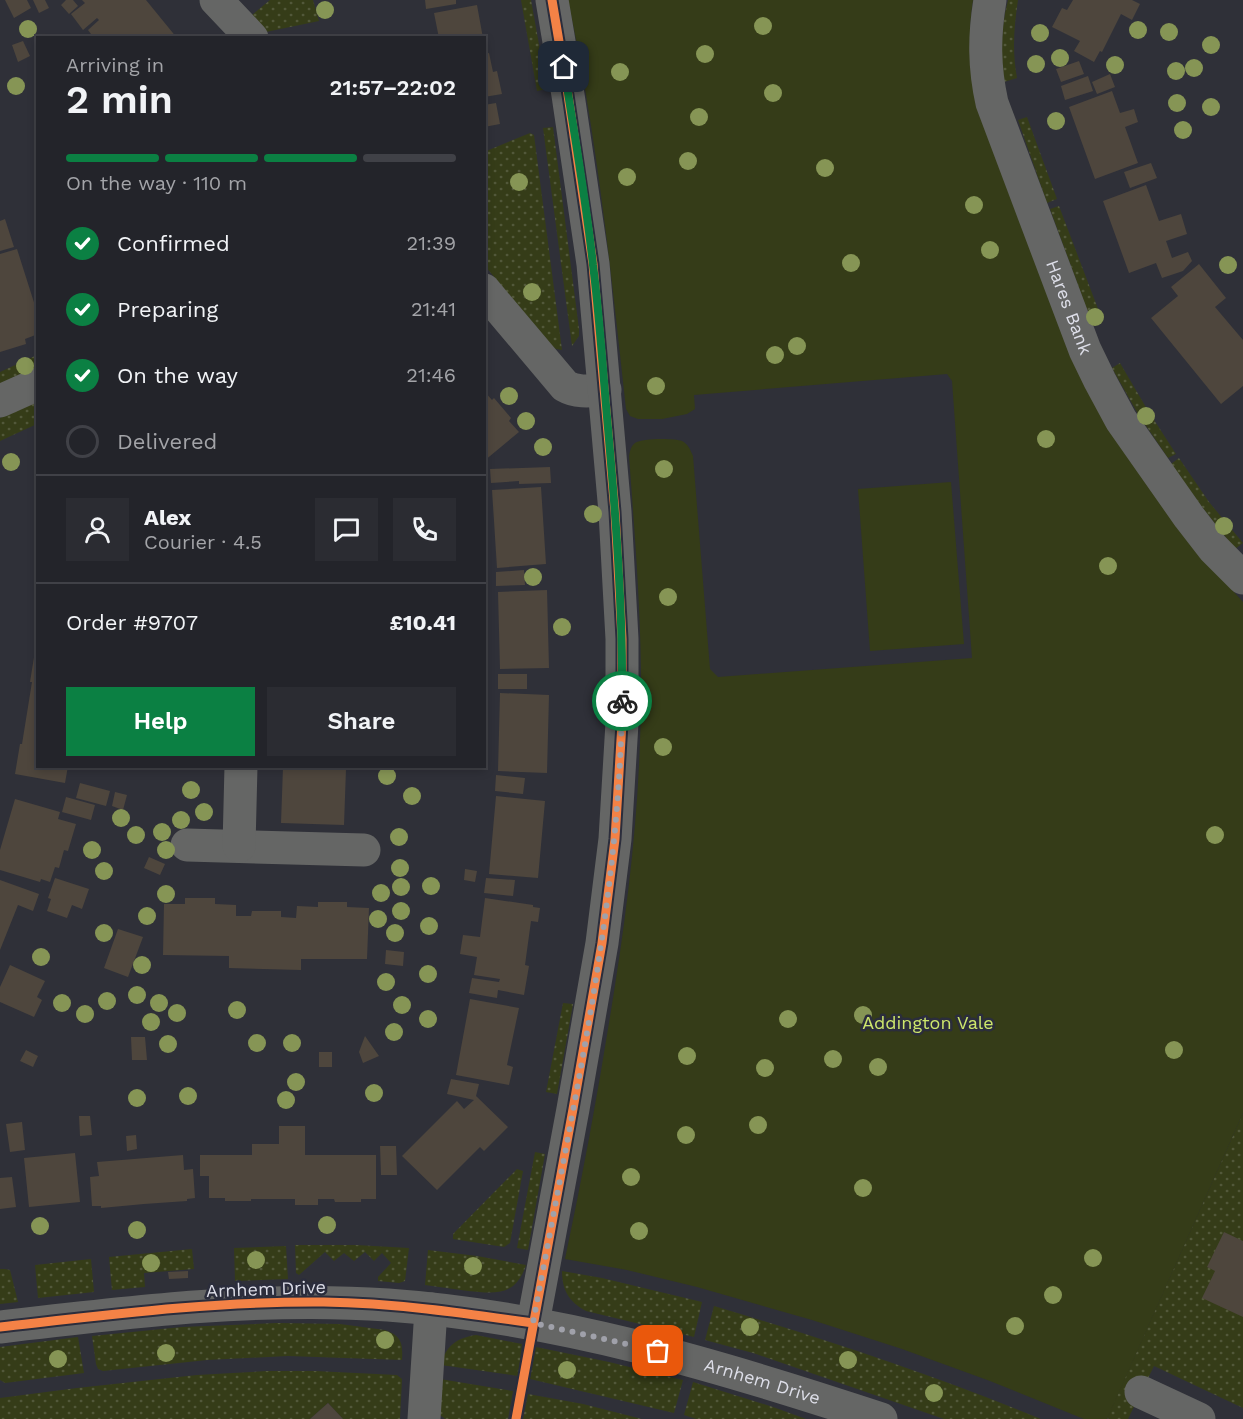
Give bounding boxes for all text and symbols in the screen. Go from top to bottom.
pin [538,41,589,92]
icon: home [547,50,580,83]
text: Arriving in [66,53,164,77]
text: 21:57–22:02 [329,75,456,100]
text: 2 min [66,77,173,122]
text: On the way · 110 m [66,171,247,195]
icon: check [66,227,99,260]
text: Confirmed [117,231,230,256]
text: 21:39 [407,231,456,255]
street label: Hares Bank [1042,257,1097,358]
icon: check [66,293,99,326]
text: Preparing [117,297,218,322]
text: 21:41 [411,297,456,321]
icon: check [66,359,99,392]
text: On the way [117,363,238,388]
text: 21:46 [406,363,456,387]
text: Delivered [117,429,217,454]
button: person [66,498,129,561]
button: chat [315,498,378,561]
button: phone [393,498,456,561]
text: Alex [144,505,191,530]
text: Courier · 4.5 [144,530,262,554]
text: Order #9707 [66,610,198,635]
text: £10.41 [389,610,456,635]
courier [592,671,652,731]
icon: bike [606,685,639,718]
button: Help [66,687,255,756]
button: Share [267,687,456,756]
park label: Addington Vale [862,1012,994,1033]
street label: Arnhem Drive [206,1276,326,1301]
pin [632,1325,683,1376]
icon: bag [641,1334,674,1367]
street label: Arnhem Drive [702,1354,823,1409]

